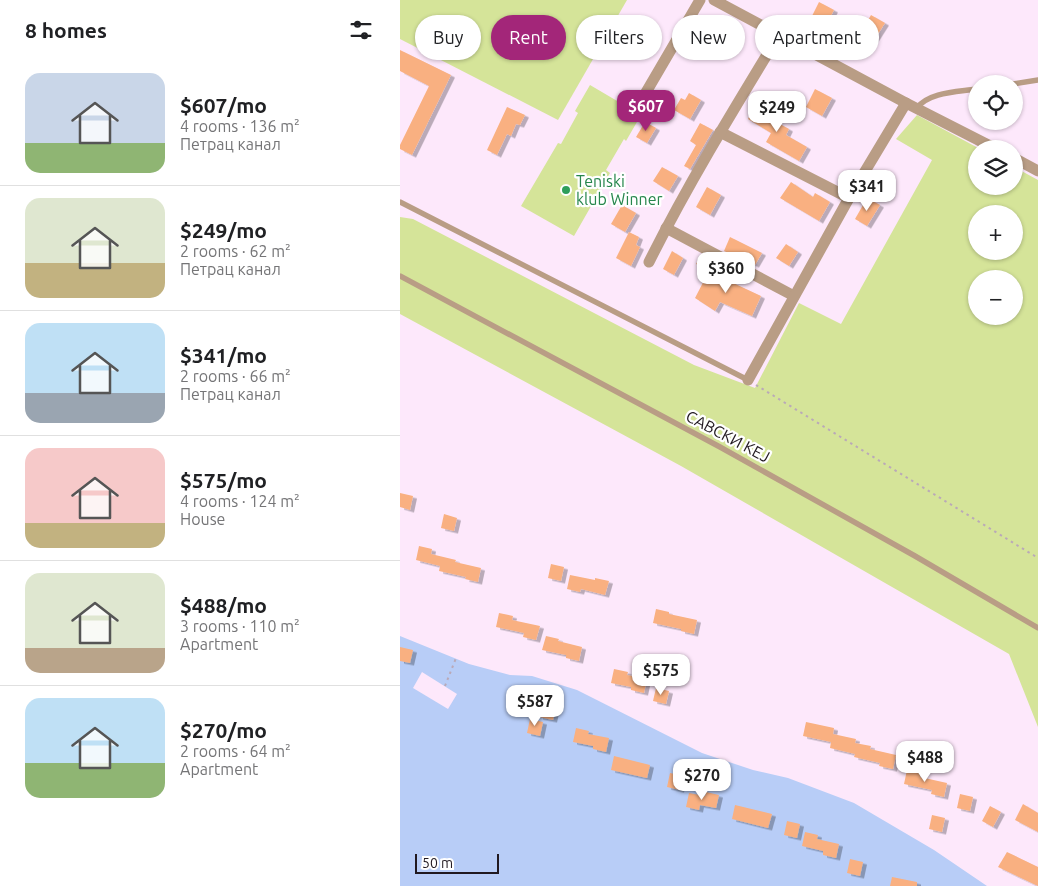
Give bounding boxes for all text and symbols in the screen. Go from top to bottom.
chip: Buy [415,15,481,60]
chip: Rent [491,15,566,60]
chip: Filters [576,15,662,60]
chip: New [672,15,745,60]
chip: Apartment [755,15,879,60]
icon: filters [347,16,375,44]
text: 8 homes [25,18,107,42]
map controls [968,75,1023,325]
button: locate [968,75,1023,130]
pin: $607 [616,90,676,132]
pin: $249 [747,90,807,133]
icon: home [65,93,125,153]
text: $607/mo [180,93,267,117]
text: $607 [628,97,664,115]
text: $249 [759,98,795,116]
text: 4 rooms · 136 m² [180,117,300,135]
text: Петрац канал [180,135,281,153]
button: layers [968,140,1023,195]
pin: $341 [837,170,897,212]
place label: Teniski klub Winner [576,172,663,208]
text: $341 [849,177,885,195]
marker: Teniski klub Winner [560,184,572,196]
button: + [968,205,1023,260]
icon: home [65,218,125,278]
text: $249/mo [180,218,267,242]
text: 2 rooms · 62 m² [180,242,291,260]
pin: $360 [696,252,756,294]
text: $360 [708,259,744,277]
text: Петрац канал [180,260,281,278]
button: − [968,270,1023,325]
icon: home [65,343,125,403]
text: $341/mo [180,343,267,367]
text: 2 rooms · 66 m² [180,367,291,385]
text: Петрац канал [180,385,281,403]
street label: САВСКИ КЕЈ [683,406,773,466]
icon: home [65,468,125,528]
text: $575/mo [180,468,267,492]
text: 4 rooms · 124 m² [180,492,300,510]
text: House [180,510,225,528]
icon: home [65,593,125,653]
text: $488/mo [180,593,267,617]
text: 3 rooms · 110 m² [180,617,300,635]
text: Apartment [180,635,258,653]
pin: $575 [631,654,691,696]
text: $575 [643,661,679,679]
pin: $587 [505,684,565,727]
text: $587 [517,692,553,710]
icon: home [65,718,125,778]
text: $270/mo [180,718,267,742]
pin: $488 [895,740,955,783]
text: 2 rooms · 64 m² [180,742,291,760]
text: $488 [907,748,943,766]
pin: $270 [672,758,732,801]
text: Apartment [180,760,258,778]
text: $270 [684,766,720,784]
scale bar [415,851,499,874]
text: 50 m [422,855,453,871]

